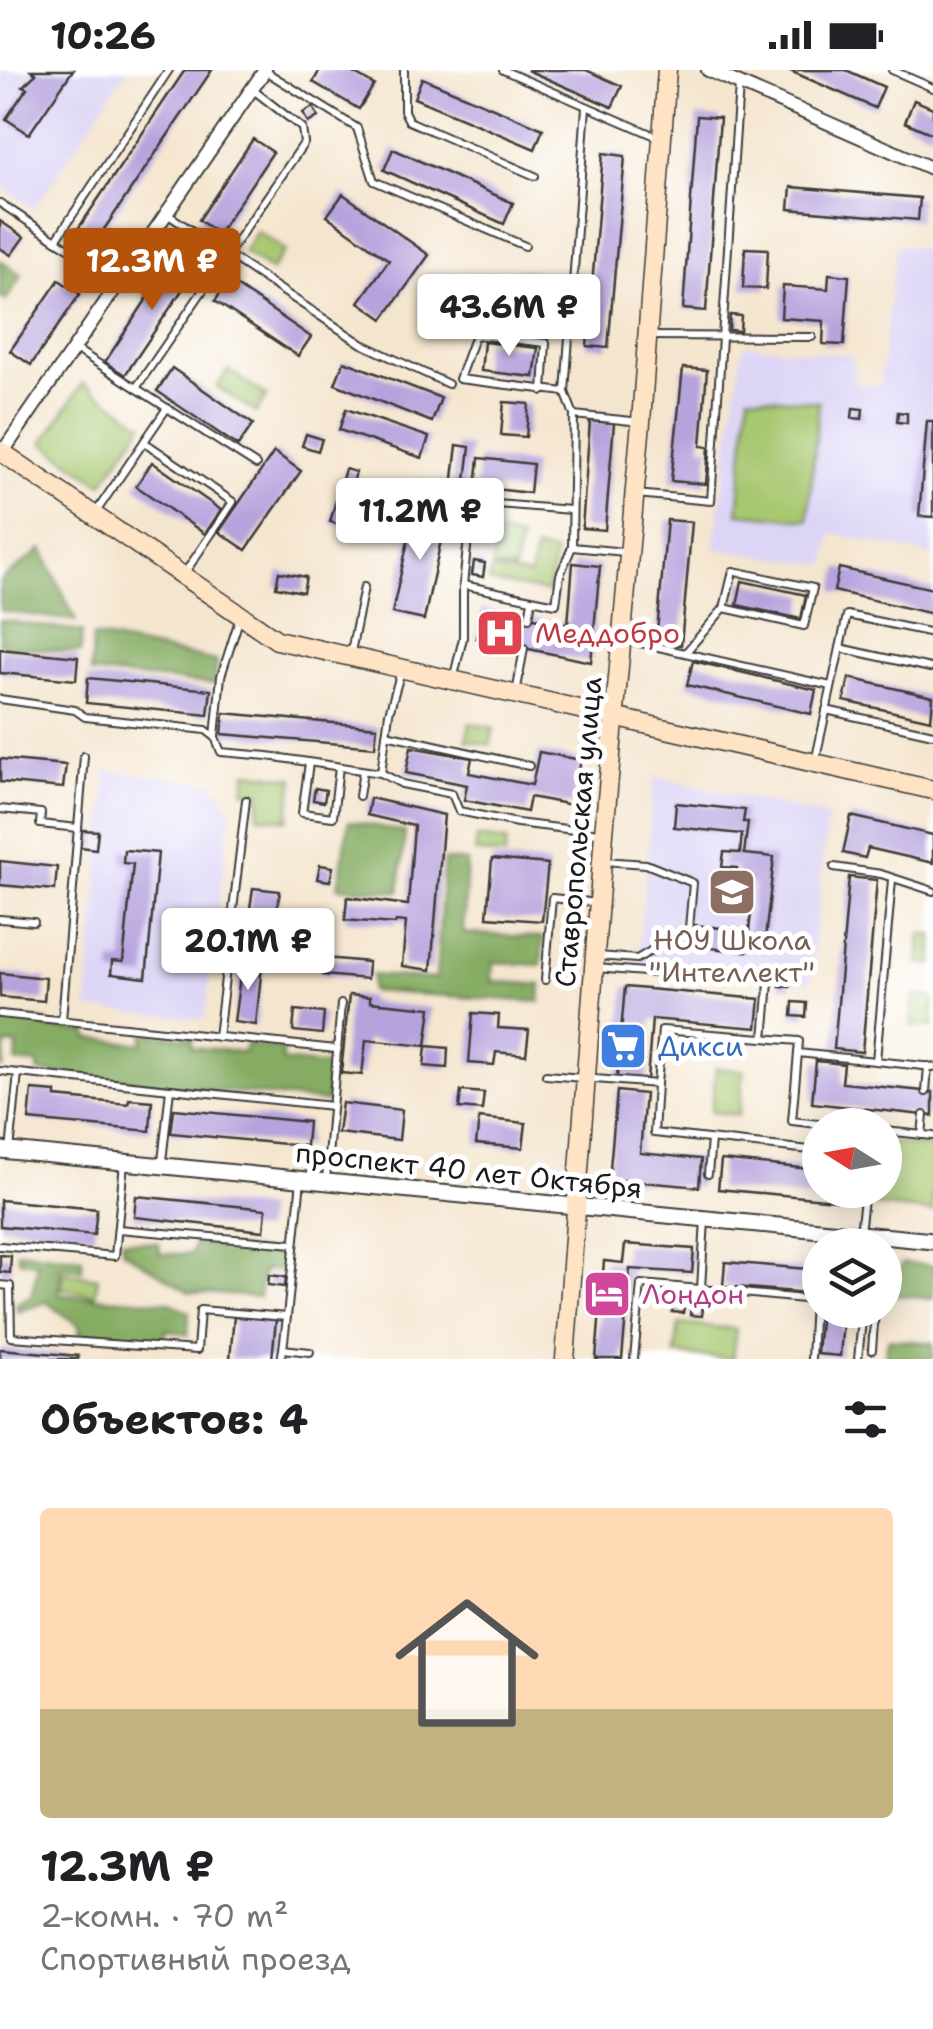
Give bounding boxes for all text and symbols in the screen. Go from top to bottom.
text: 10:26 [50,10,156,61]
pin: 12.3M ₽ [60,228,244,313]
text: 12.3M ₽ [85,239,219,282]
pin: 43.6M ₽ [417,274,601,359]
text: 43.6M ₽ [439,285,579,328]
pin: 11.2M ₽ [328,478,512,563]
text: 11.2M ₽ [358,489,482,532]
hospital icon: Меддобро [474,607,526,659]
place label: Меддобро [535,614,680,652]
street label: Ставропольская улица [545,675,611,989]
school or university icon: НОУ Школа "Интеллект" [706,866,758,918]
pin: 20.1M ₽ [156,908,340,993]
text: 20.1M ₽ [183,919,313,962]
place label: НОУ Школа "Интеллект" [649,921,815,991]
supermarket icon: Дикси [597,1020,649,1072]
place label: Дикси [658,1027,743,1065]
north arrow [802,1108,902,1208]
map controls [802,1108,902,1328]
street label: проспект 40 лет Октября [294,1133,644,1207]
button: layers [802,1228,902,1328]
hotel icon: Лондон [581,1268,633,1320]
place label: Лондон [642,1275,744,1313]
text: Объектов: 4 [40,1391,308,1447]
icon: filters [838,1392,893,1447]
icon: home [377,1573,557,1753]
text: 12.3M ₽ [40,1838,215,1894]
text: 2-комн. · 70 m² [40,1894,288,1937]
text: Спортивный проезд [40,1937,351,1980]

